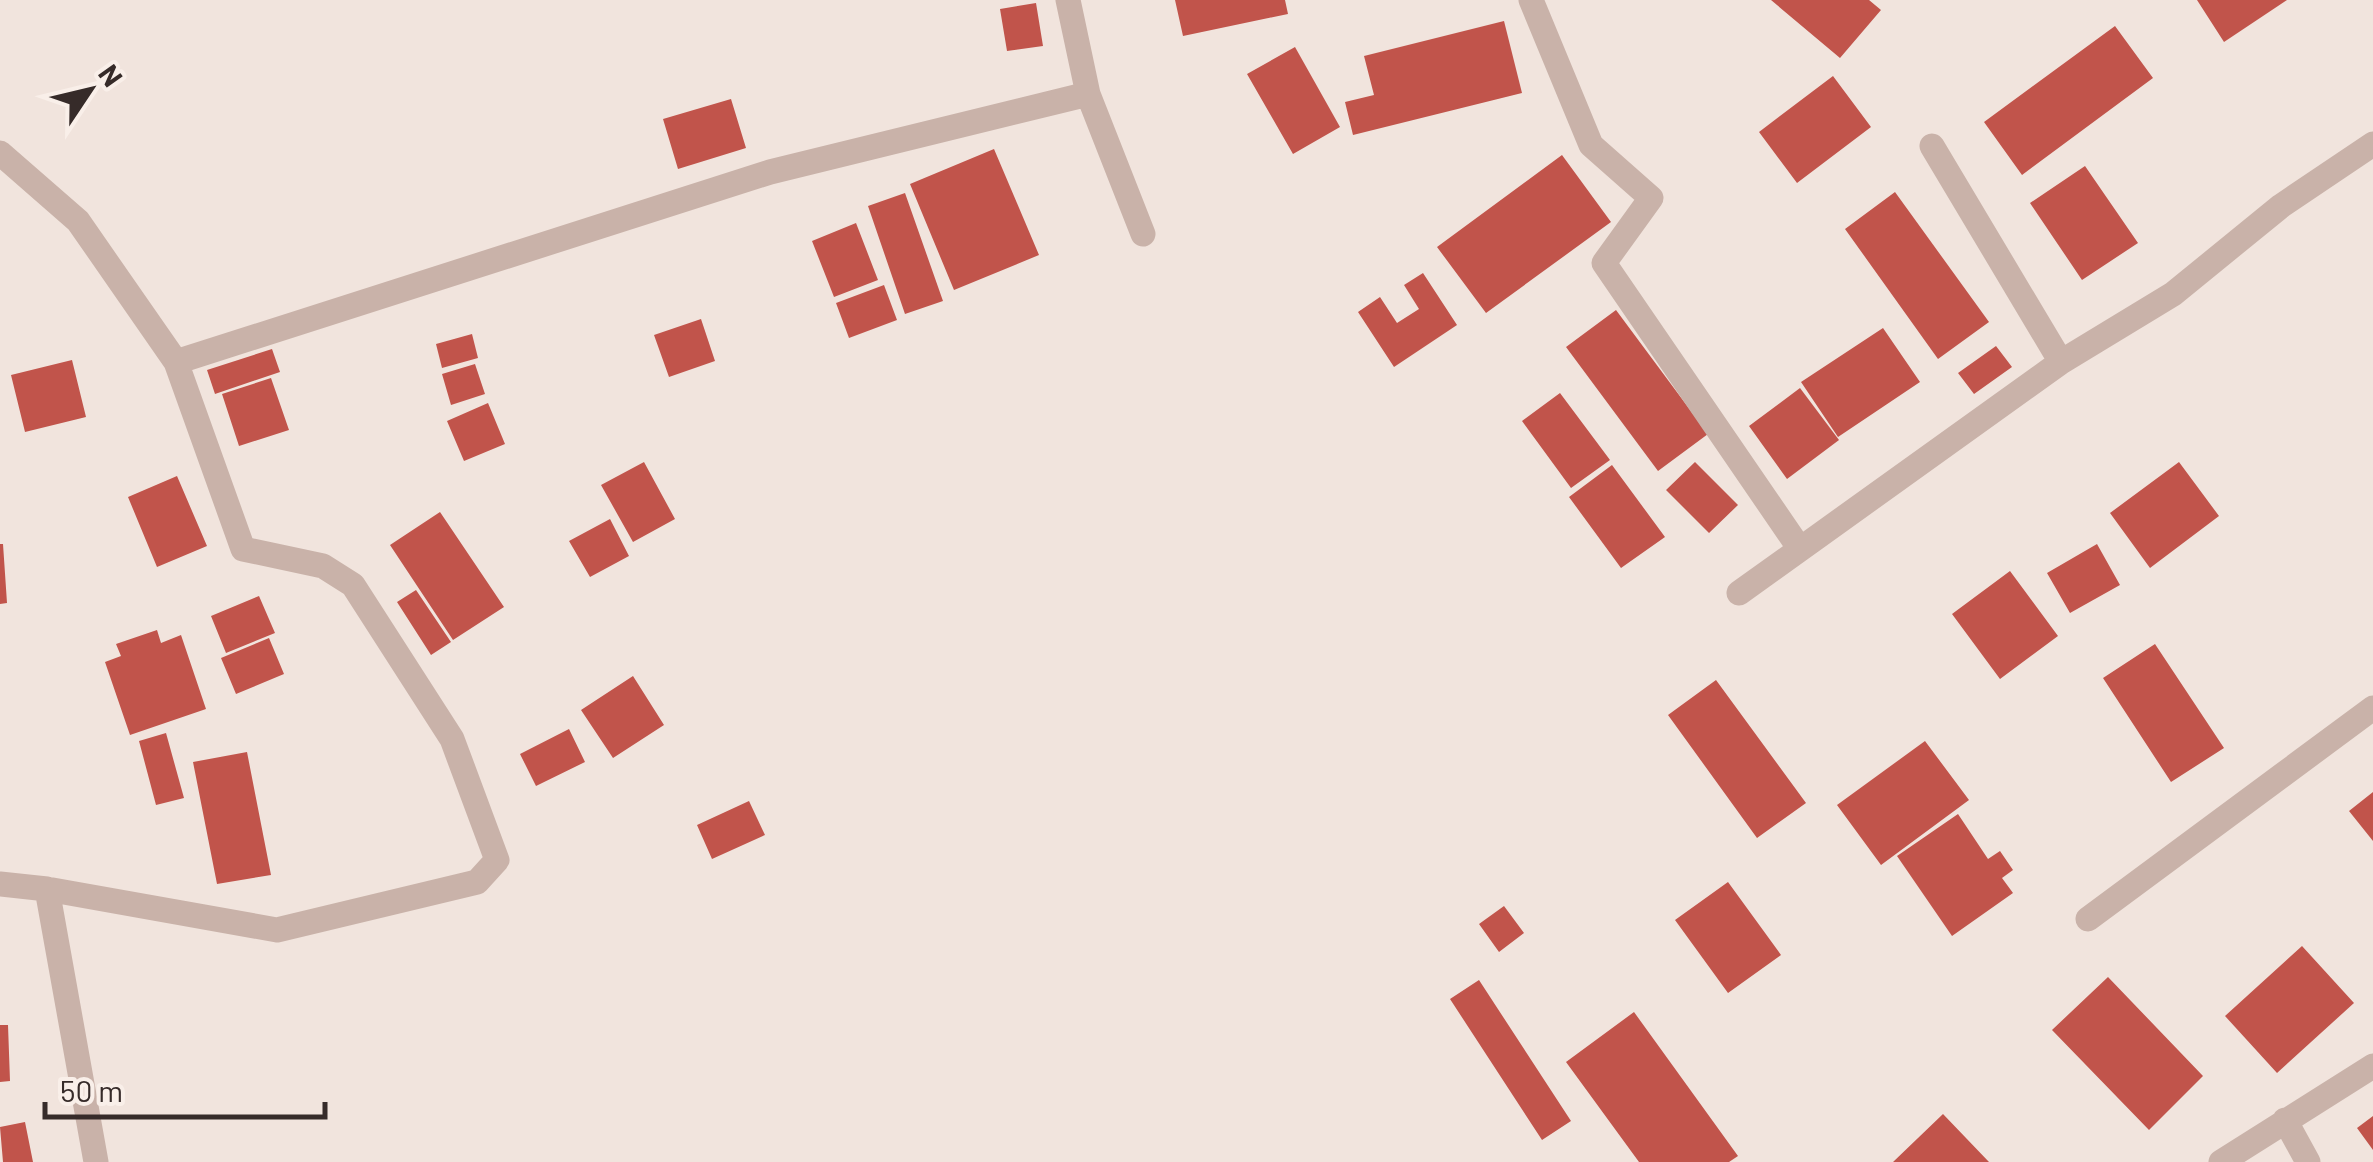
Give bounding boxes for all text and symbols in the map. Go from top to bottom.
north arrow [40,40,140,140]
text: N [92,58,131,92]
scale bar [45,1057,325,1119]
text: 50 m [60,1072,123,1108]

